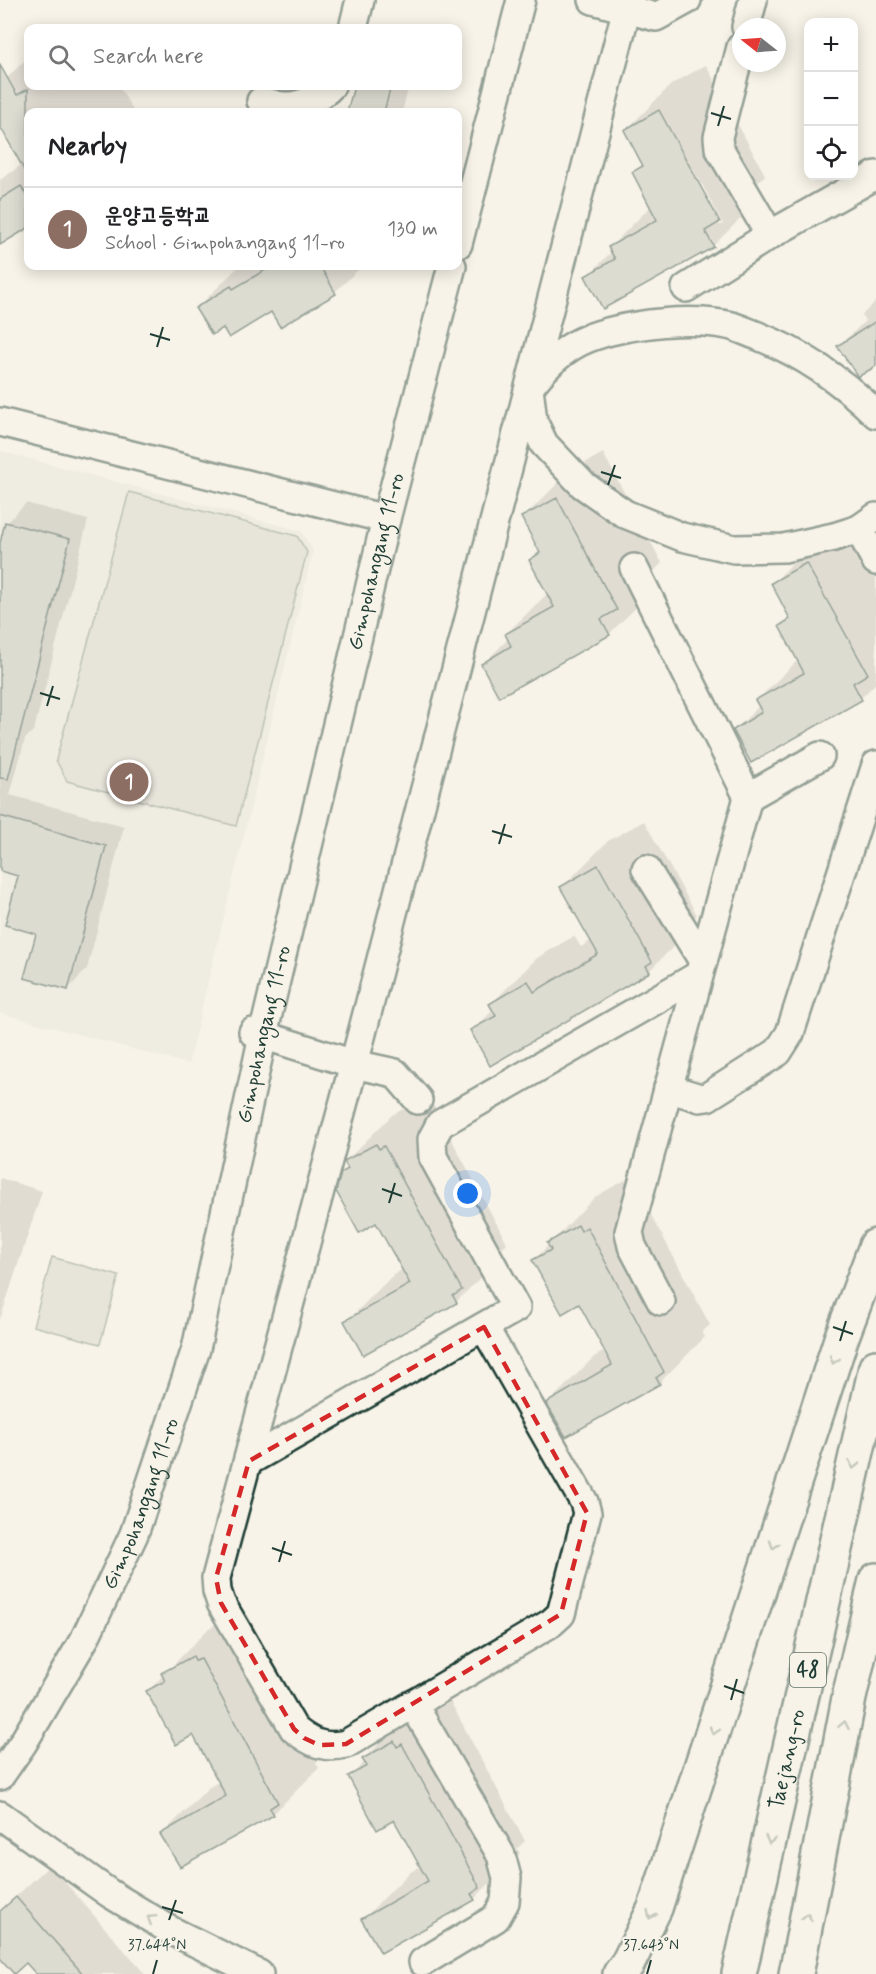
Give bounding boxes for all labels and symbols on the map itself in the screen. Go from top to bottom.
north arrow [732,18,786,72]
street label: Gimpohangang 11-ro [341,470,411,653]
pin: 1 [110,760,148,804]
street label: Gimpohangang 11-ro [231,943,298,1126]
your location [453,1179,482,1208]
one-way arrow [829,1354,842,1365]
street label: Gimpohangang 11-ro [96,1414,186,1594]
one-way arrow [848,1460,861,1470]
one-way arrow [769,1539,781,1550]
road number: 48 [790,1653,826,1687]
street label: Taejang-ro [763,1707,812,1812]
one-way arrow [837,1720,850,1730]
one-way arrow [708,1725,721,1736]
one-way arrow [764,1834,777,1844]
one-way arrow [647,1909,659,1920]
one-way arrow [800,1912,813,1922]
one-way arrow [147,1914,157,1926]
text: 37.644°N [128,1936,186,1956]
text: 37.643°N [623,1936,679,1956]

